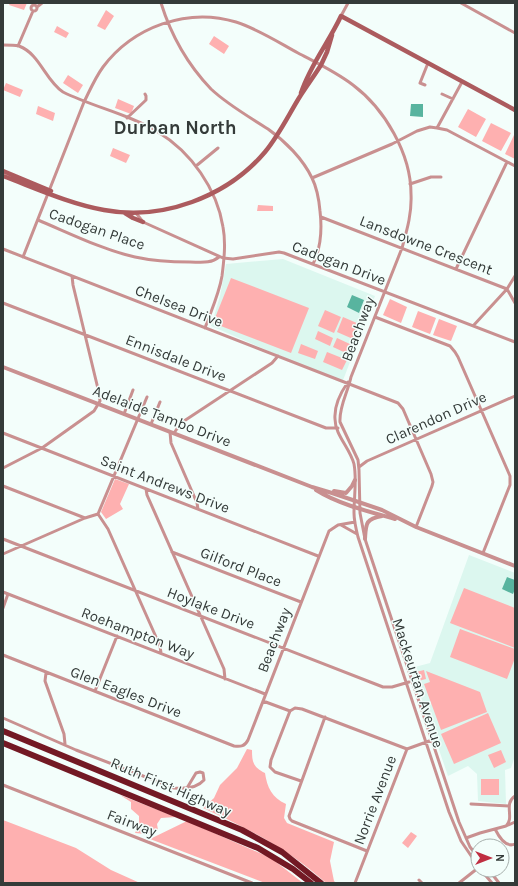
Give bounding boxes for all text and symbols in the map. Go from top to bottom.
district label: Durban North [113,117,237,139]
street label: Cadogan Place [47,204,147,254]
street label: Lansdowne Crescent [357,211,495,279]
street label: Cadogan Drive [290,237,388,289]
street label: Chelsea Drive [133,281,225,331]
street label: Beachway [337,294,379,364]
street label: Ennisdale Drive [123,331,229,385]
street label: Adelaide Tambo Drive [90,381,234,451]
street label: Clarendon Drive [383,388,489,448]
street label: Saint Andrews Drive [98,451,232,517]
street label: Gilford Place [198,543,284,591]
street label: Hoylake Drive [165,583,257,633]
street label: Roehampton Way [79,603,197,663]
street label: Beachway [253,605,295,675]
street label: Mackeurtan Avenue [389,616,447,750]
street label: Glen Eagles Drive [68,663,184,721]
street label: Ruth First Highway [108,753,234,821]
street label: Norrie Avenue [350,753,400,847]
street label: Fairway [105,805,159,841]
north arrow [470,838,510,878]
text: N [493,854,506,862]

